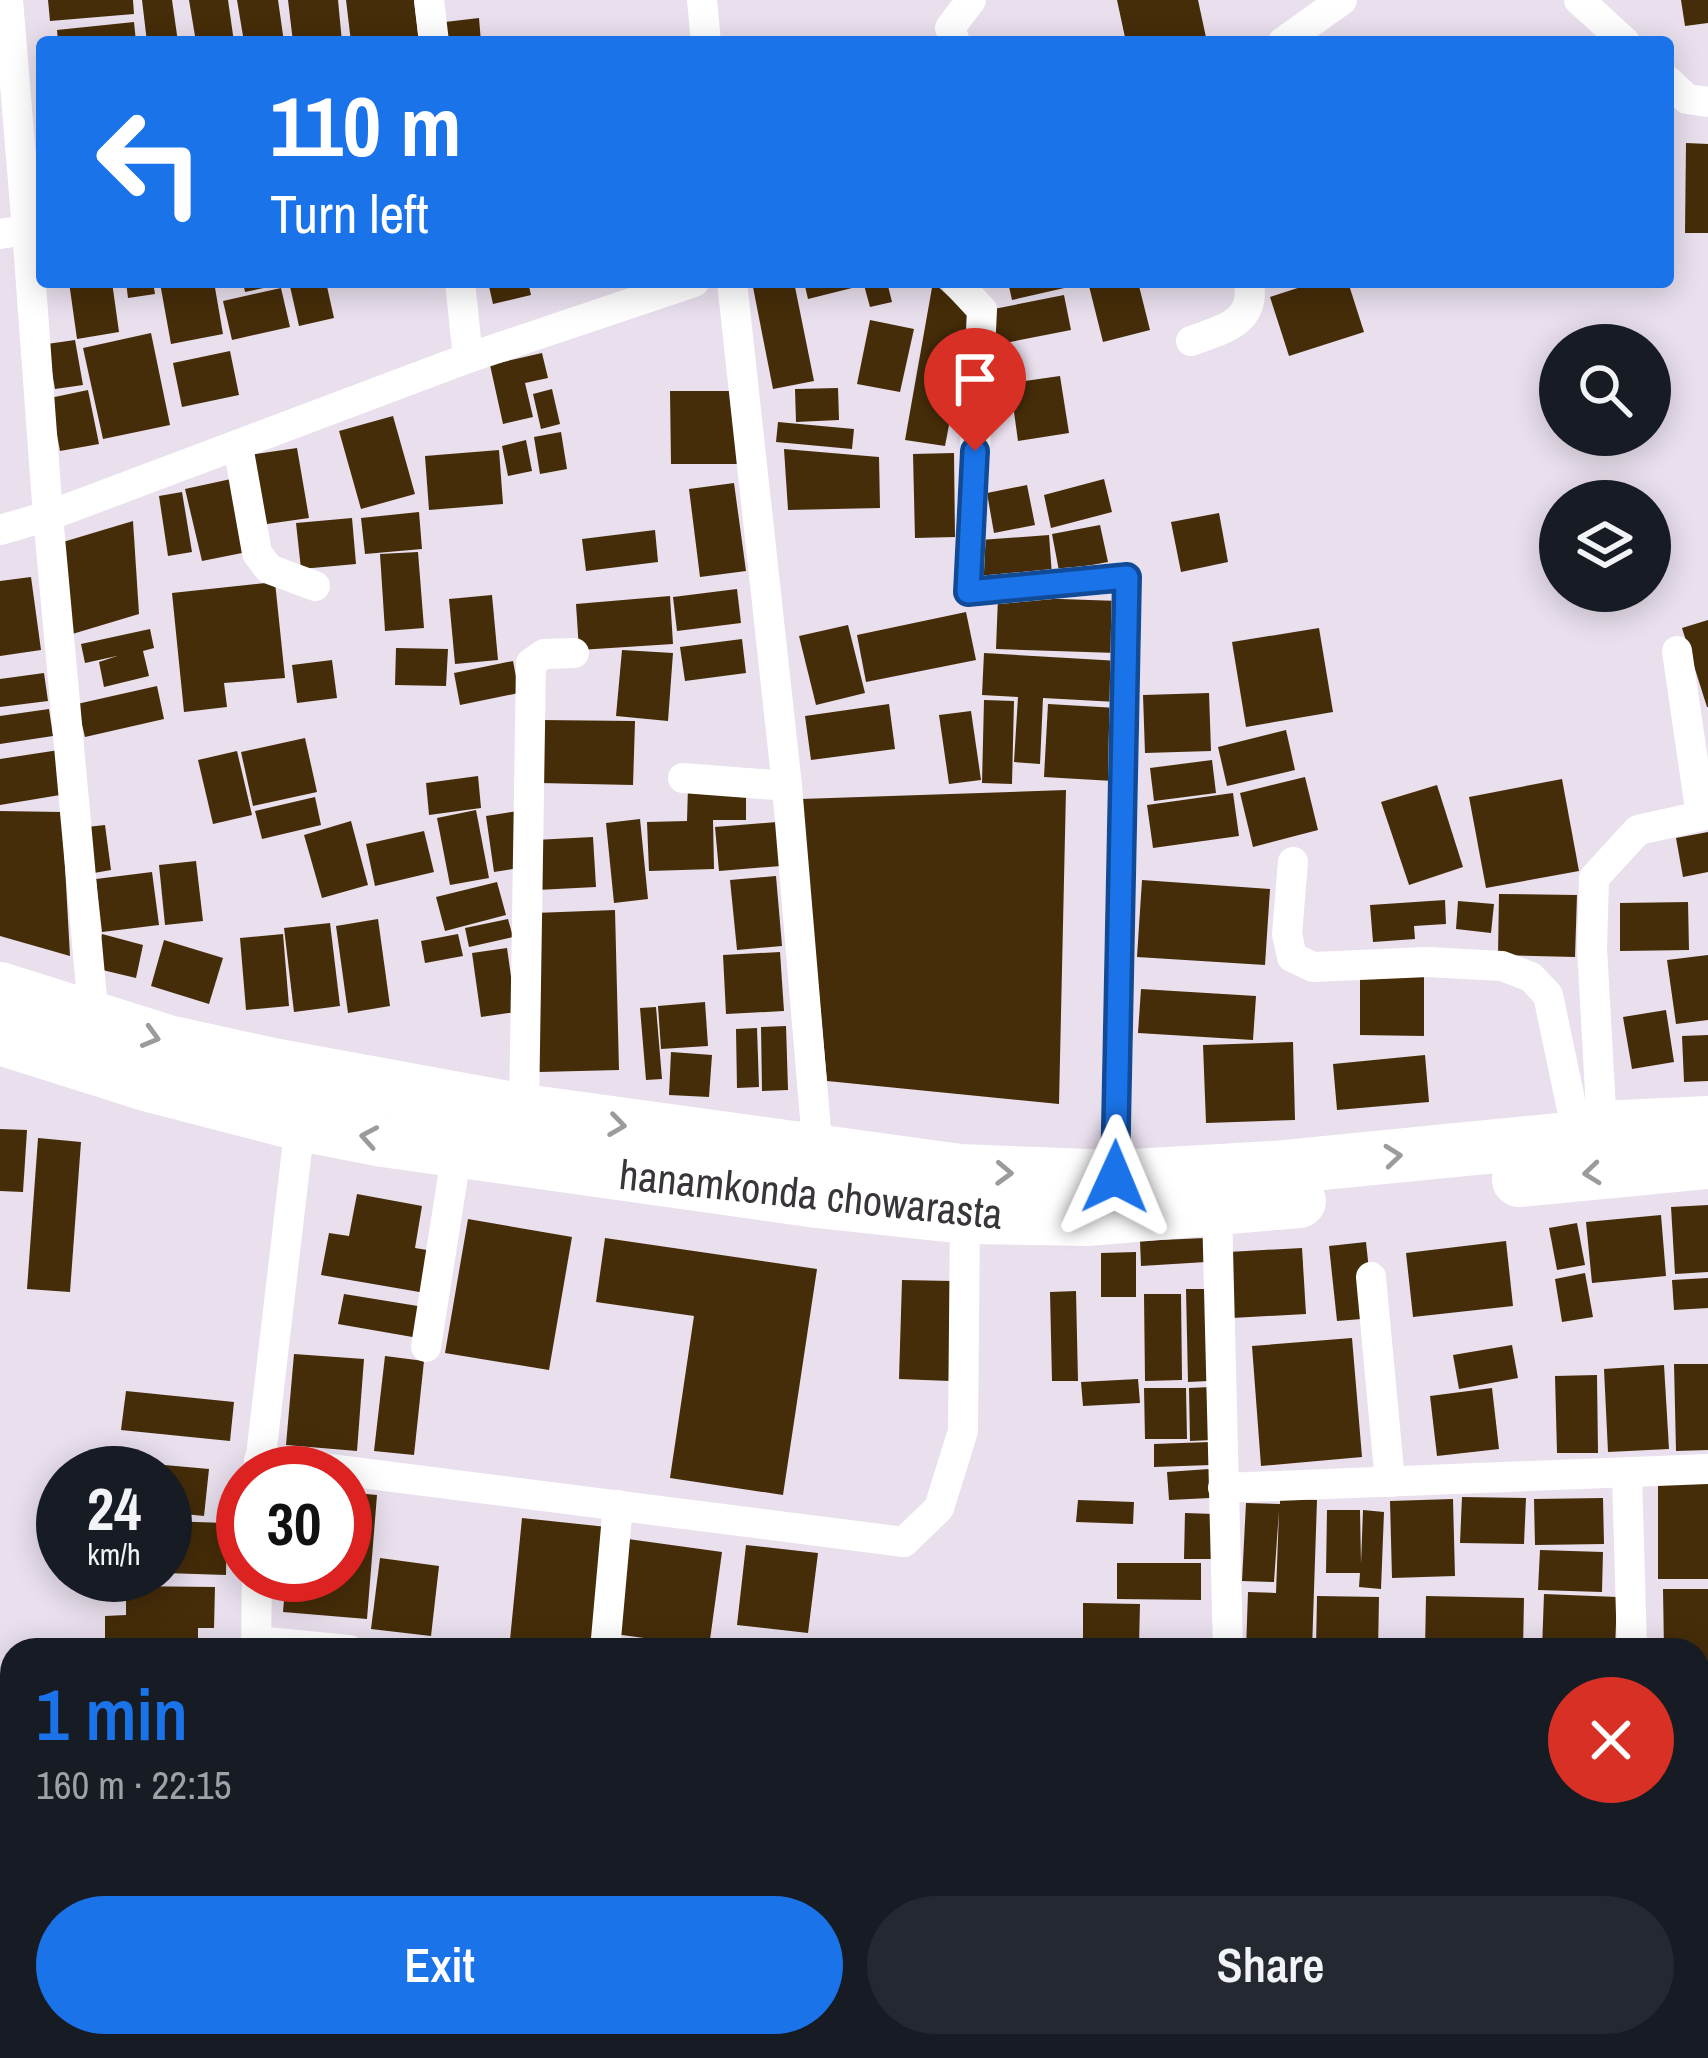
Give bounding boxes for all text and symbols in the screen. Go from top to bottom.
text: 110 m [270,69,462,182]
icon: left [72,84,228,240]
text: Turn left [270,177,429,250]
map controls [1539,324,1671,612]
button: search [1539,324,1671,456]
pin [924,328,1026,451]
icon: arrive [942,346,1008,412]
button: layers [1539,480,1671,612]
one-way arrow [140,1023,161,1048]
one-way arrow [607,1111,627,1137]
position arrow [1052,1114,1178,1240]
one-way arrow [359,1126,379,1151]
one-way arrow [1384,1144,1403,1169]
street label: hanamkonda chowarasta [617,1146,1005,1242]
one-way arrow [995,1159,1014,1185]
one-way arrow [1582,1160,1601,1185]
speed limit sign: 30 [216,1446,372,1602]
text: 24 [87,1468,141,1549]
text: km/h [87,1534,141,1574]
text: 1 min [36,1665,188,1762]
button: close [1548,1677,1674,1803]
text: 160 m · 22:15 [36,1759,232,1811]
button: Exit [36,1896,843,2034]
button: Share [867,1896,1674,2034]

